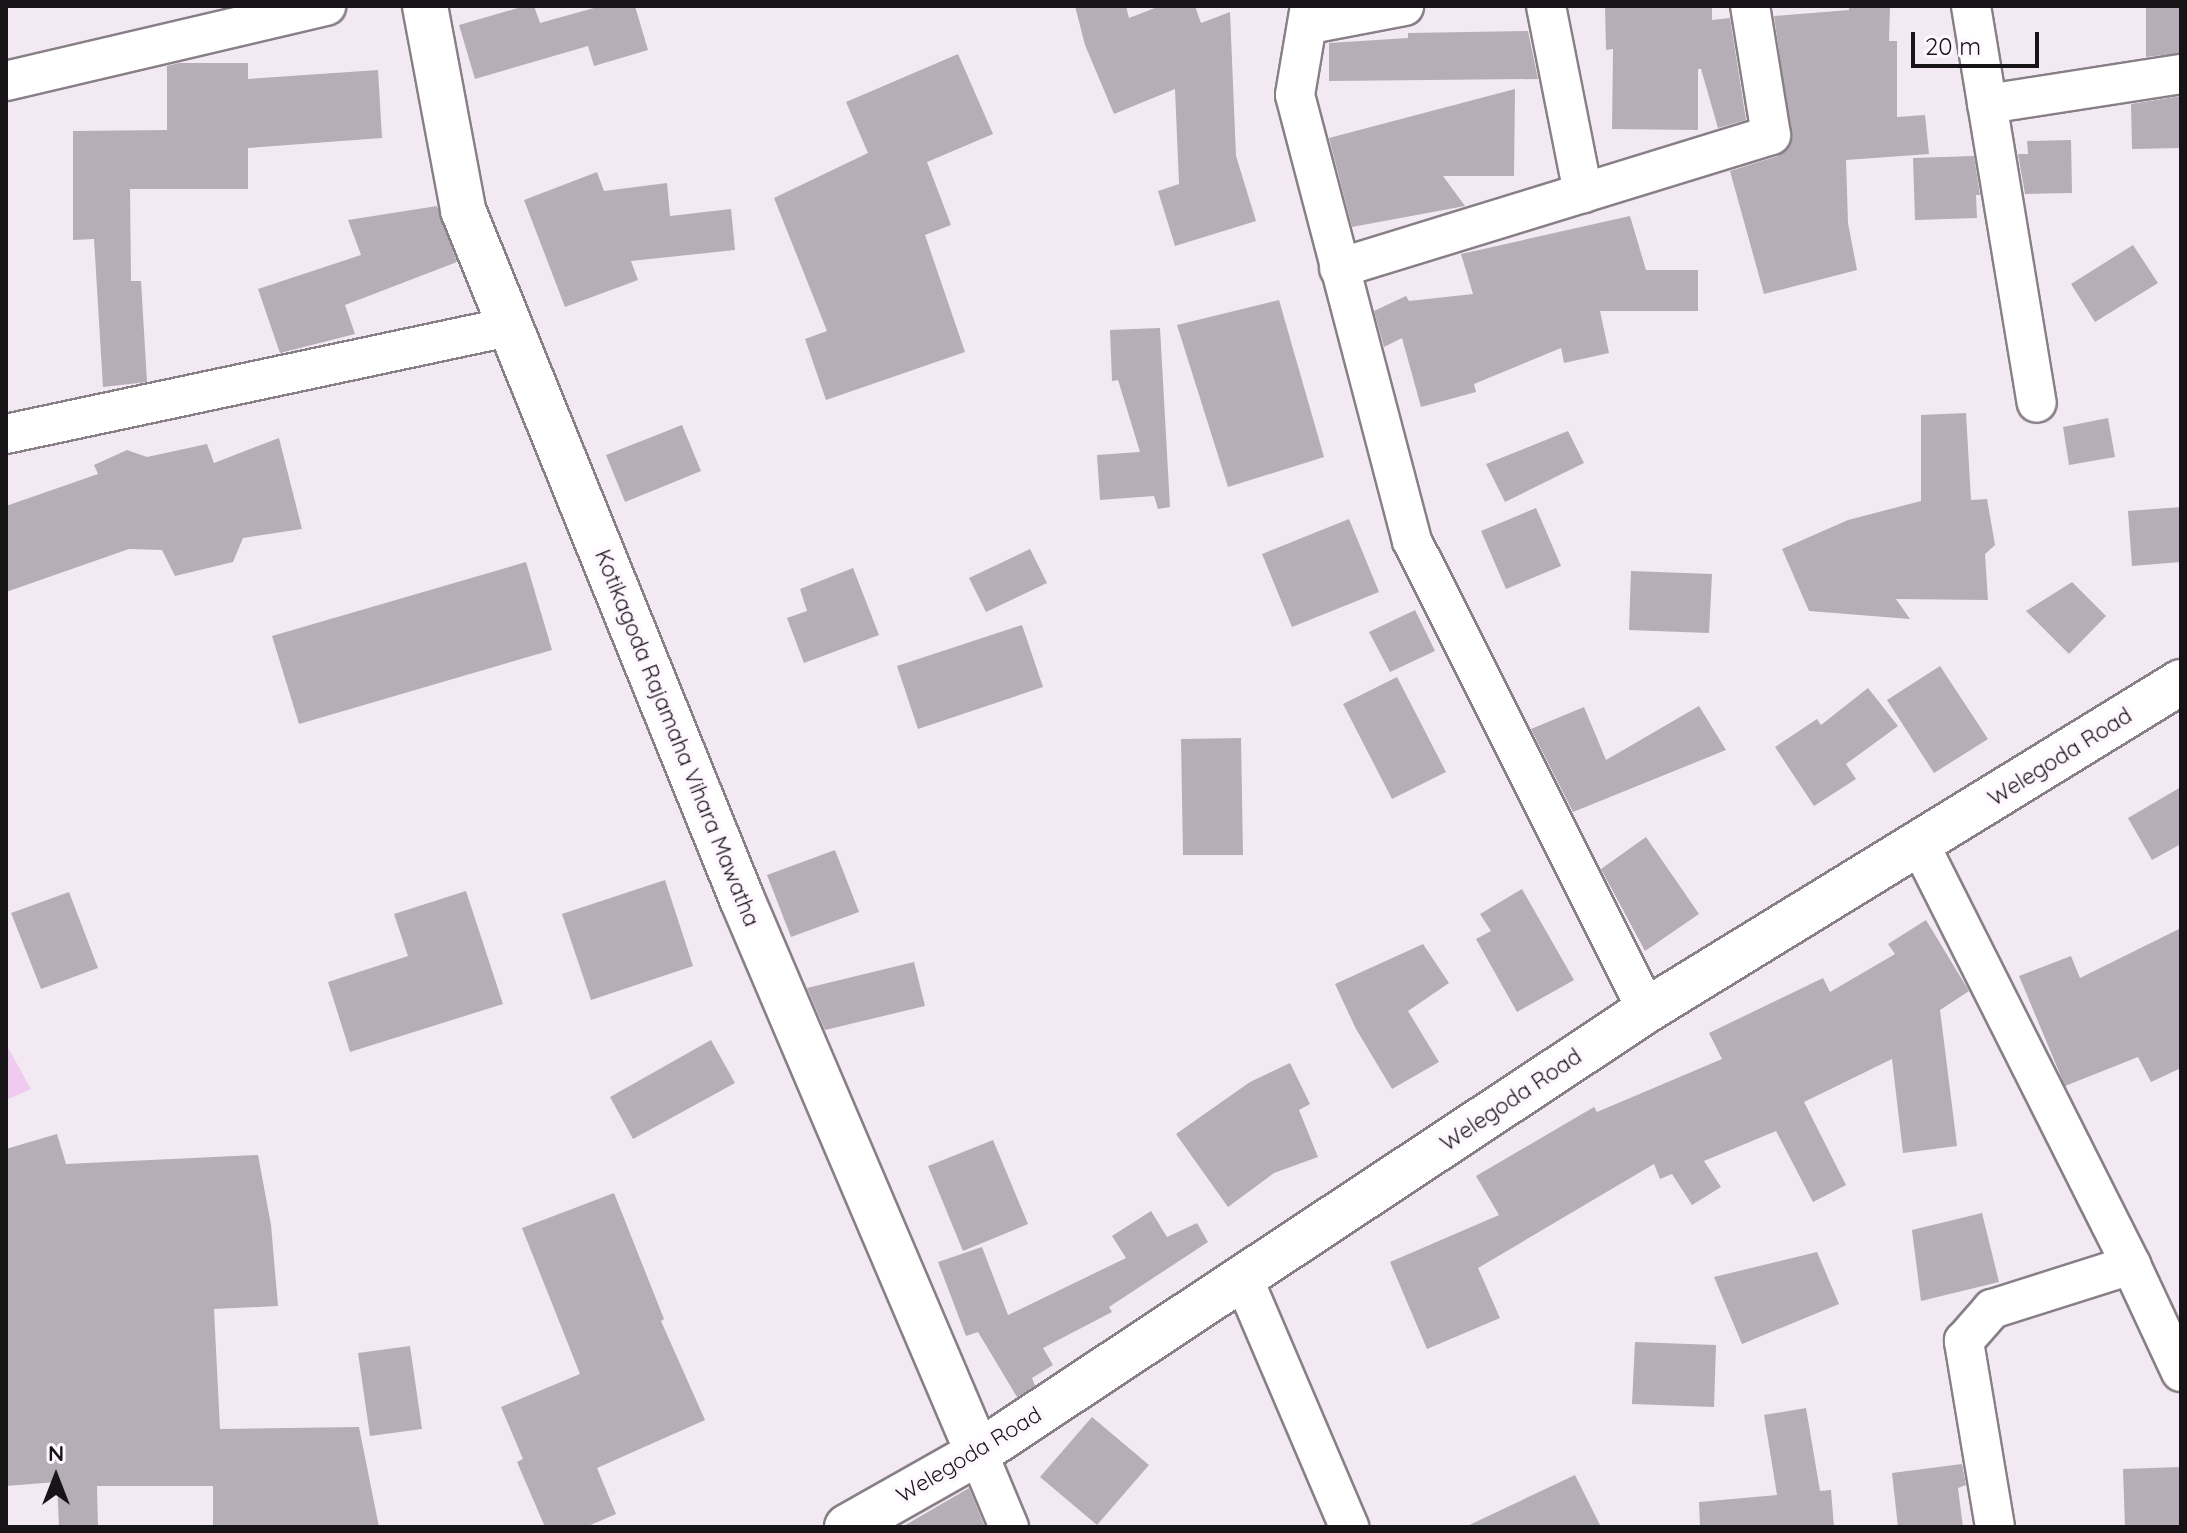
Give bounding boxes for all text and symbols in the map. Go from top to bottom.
scale bar [1915,16,2043,66]
text: 20 m [1925,31,1981,61]
street label: Kotikagoda Rajamaha Vihara Mawatha [589,546,765,930]
street label: Welegoda Road [1983,702,2137,812]
street label: Welegoda Road [1435,1043,1587,1157]
street label: Welegoda Road [892,1401,1046,1509]
north arrow [16,1437,96,1517]
text: N [48,1439,64,1467]

